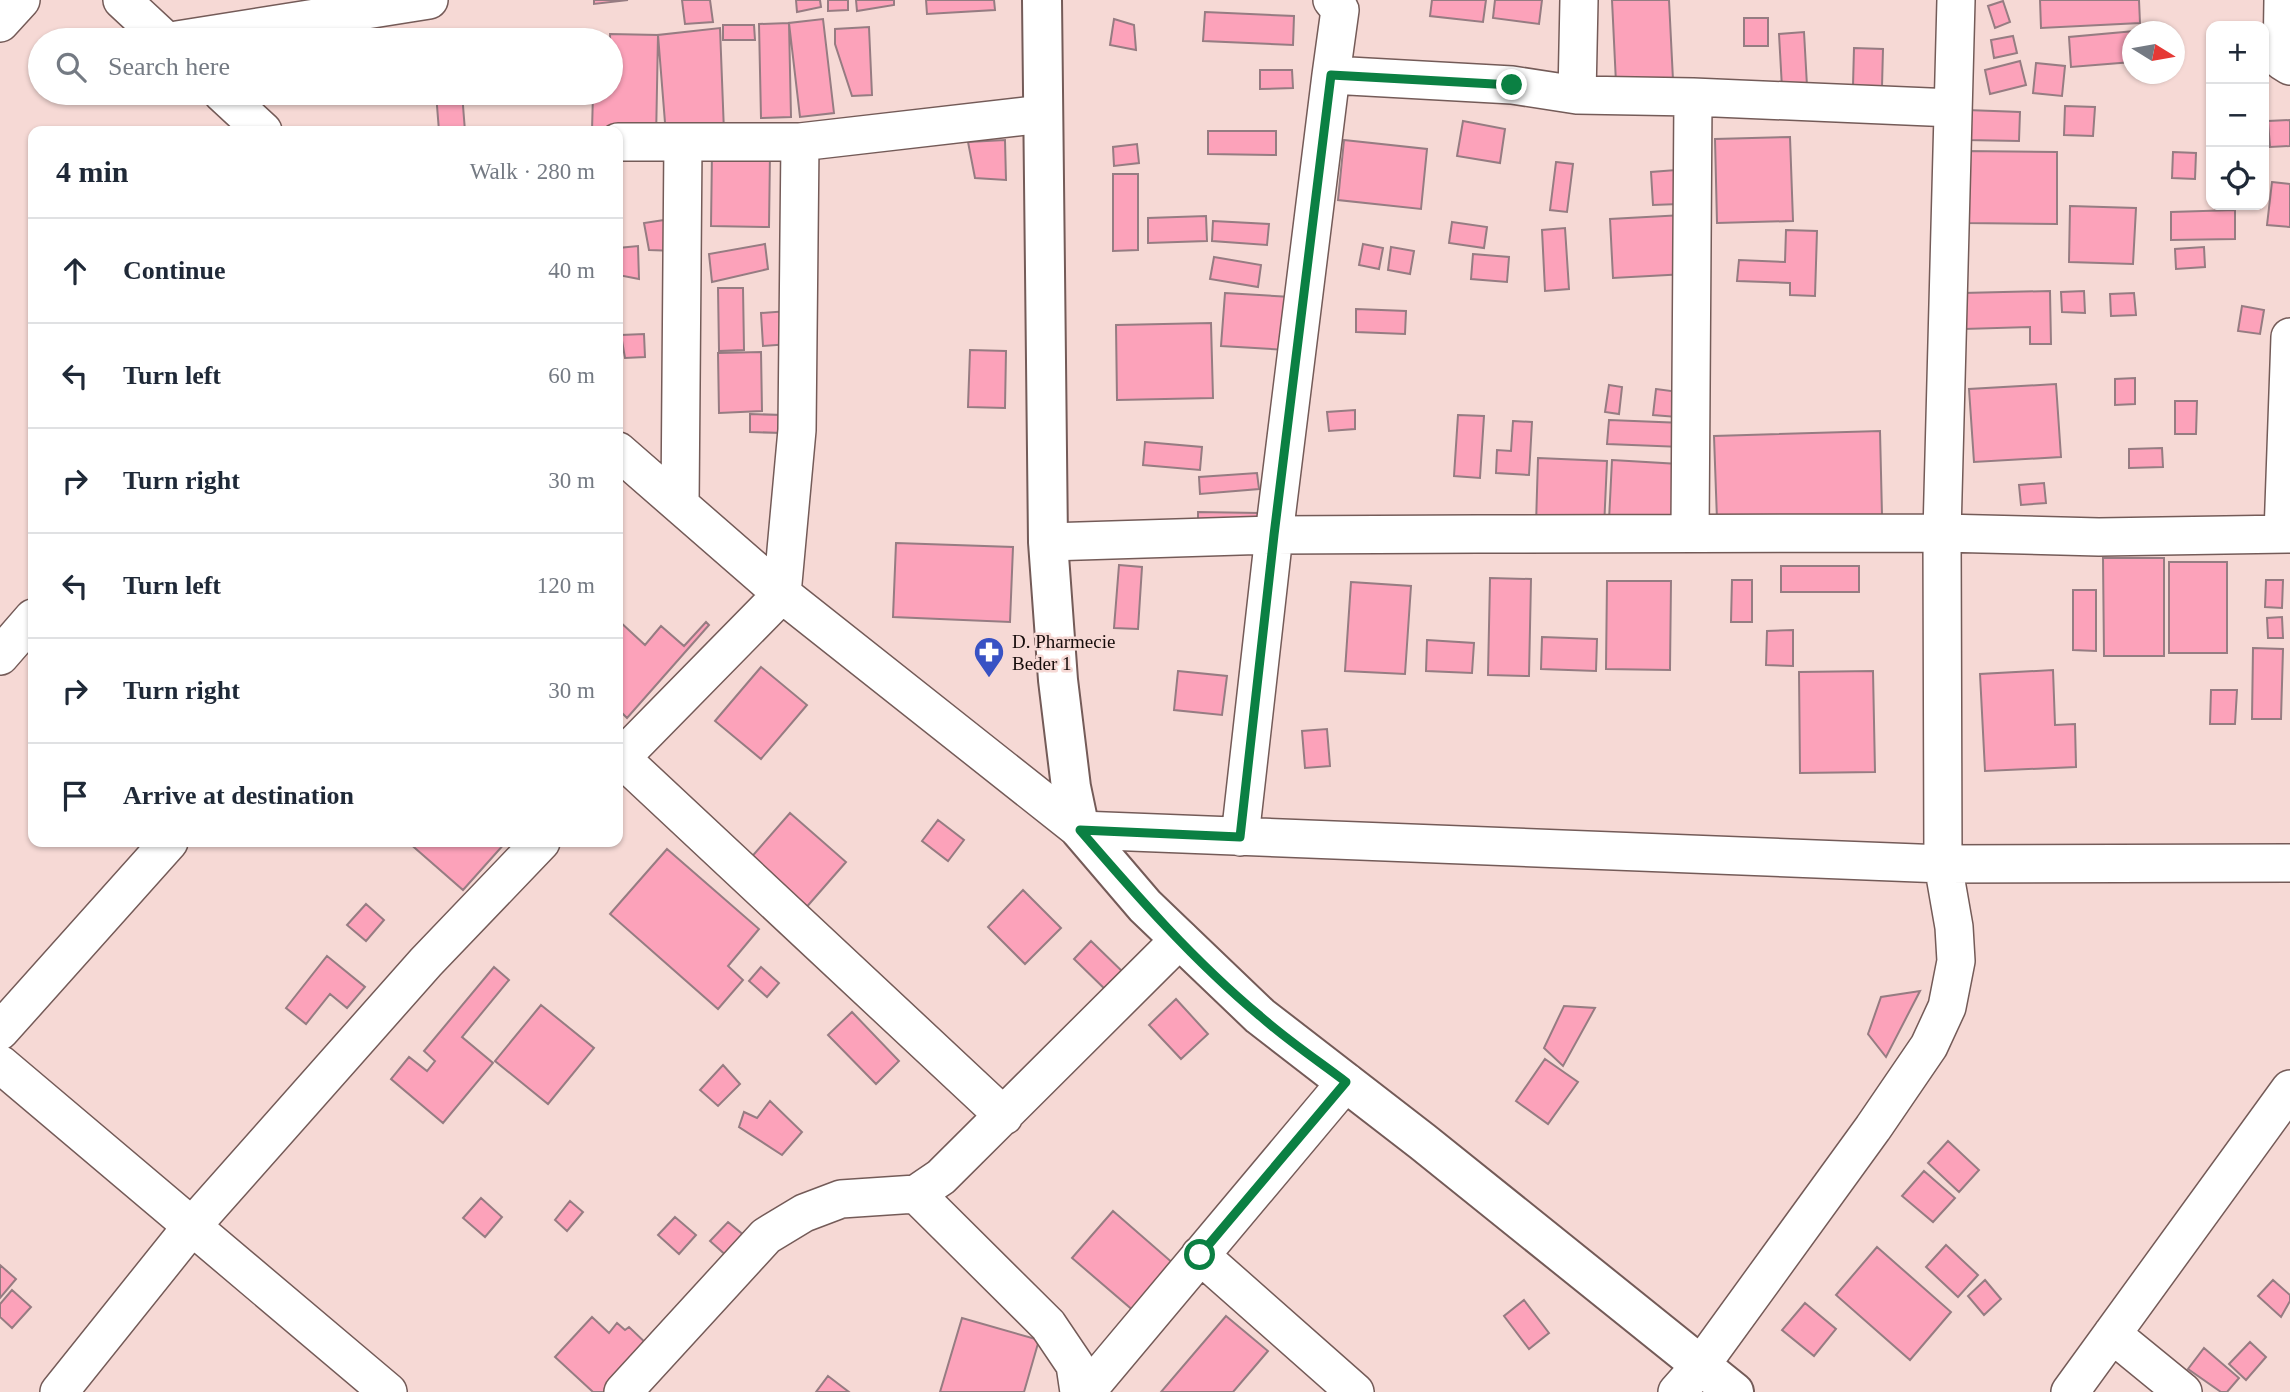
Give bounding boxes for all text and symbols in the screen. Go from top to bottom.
north arrow [2122,21,2185,84]
map controls [2206,21,2269,210]
button: + [2206,21,2269,84]
search box [28,28,623,105]
icon: search [52,48,90,86]
text: Search here [108,52,230,81]
route end [1496,69,1527,100]
button: − [2206,84,2269,147]
button: locate [2206,147,2269,210]
text: 4 min [56,155,129,188]
text: Walk · 280 m [470,159,595,184]
icon: ahead [56,252,94,290]
text: Continue [123,256,226,285]
text: 40 m [548,258,595,283]
icon: left [56,357,94,395]
text: Turn left [123,361,221,390]
text: 60 m [548,363,595,388]
icon: right [56,462,94,500]
text: Turn right [123,466,240,495]
text: 30 m [548,468,595,493]
icon: left [56,567,94,605]
text: Turn left [123,571,221,600]
text: 120 m [537,573,595,598]
place label: D. Pharmecie Beder 1 [1012,631,1115,674]
pharmacy icon: D. Pharmecie Beder 1 [972,635,1006,679]
icon: right [56,672,94,710]
text: Turn right [123,676,240,705]
text: 30 m [548,678,595,703]
icon: arrive [56,777,94,815]
text: Arrive at destination [123,781,354,810]
route start [1184,1239,1215,1270]

